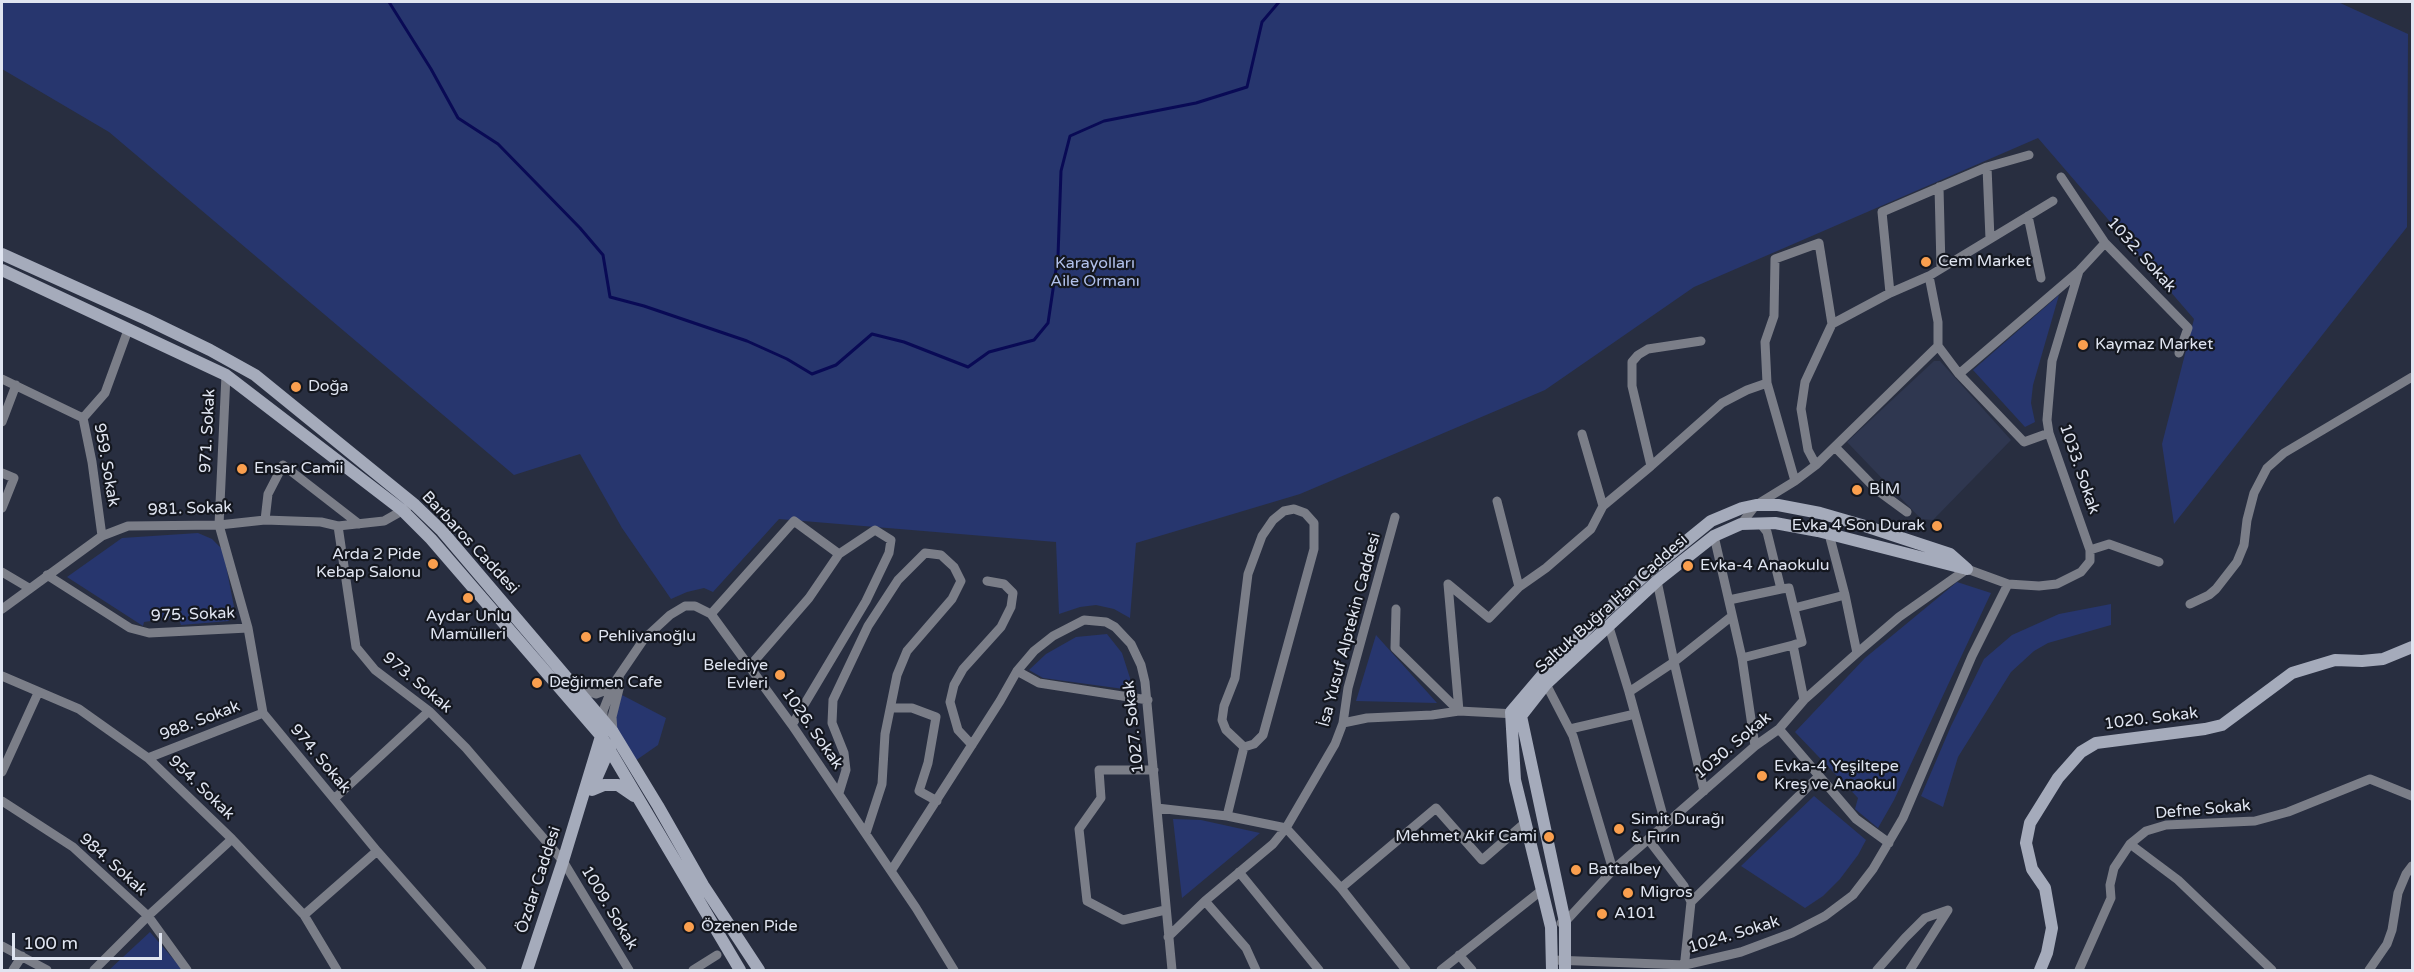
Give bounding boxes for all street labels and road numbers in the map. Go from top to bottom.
street label: 1032. Sokak [2102,214,2180,296]
street label: 971. Sokak [196,388,220,474]
street label: 1033. Sokak [2055,421,2103,517]
street label: 959. Sokak [89,422,123,508]
street label: Barbaros Caddesi [417,488,523,598]
street label: 981. Sokak [148,498,232,520]
street label: İsa Yusuf Alptekin Caddesi [1315,531,1385,729]
street label: Saltuk Buğra Han Caddesi [1532,531,1692,677]
street label: 975. Sokak [151,604,235,626]
street label: 973. Sokak [379,649,455,717]
street label: 1027. Sokak [1120,679,1148,775]
street label: 1026. Sokak [777,685,847,773]
street label: 988. Sokak [157,697,243,745]
street label: 1020. Sokak [2103,704,2199,734]
street label: 1030. Sokak [1691,708,1775,784]
street label: 974. Sokak [286,721,354,797]
street label: 954. Sokak [164,752,238,824]
street label: Defne Sokak [2154,796,2252,824]
street label: Özdar Caddesi [513,824,565,936]
street label: 984. Sokak [75,830,151,900]
street label: 1009. Sokak [576,863,642,953]
street label: 1024. Sokak [1686,912,1782,958]

